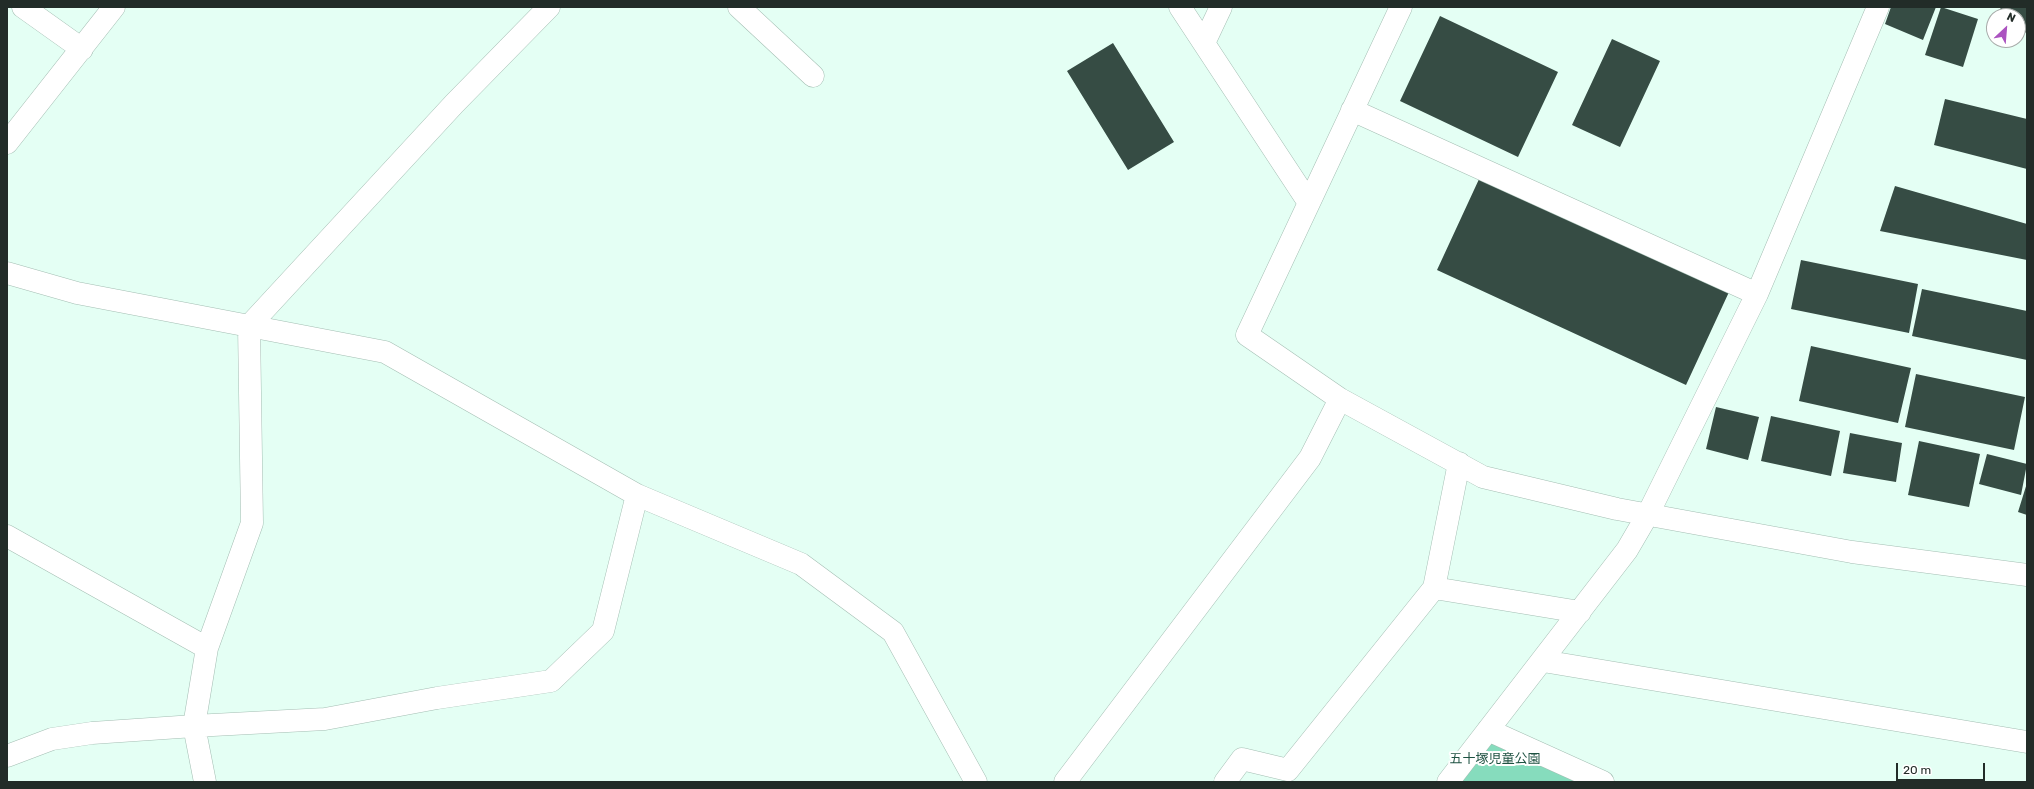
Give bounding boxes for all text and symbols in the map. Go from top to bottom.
north arrow [1986,8,2026,48]
text: N [2005,10,2017,25]
park label: 五十塚児童公園 [1450,751,1540,767]
scale bar [1898,755,1987,781]
text: 20 m [1903,763,1931,777]

